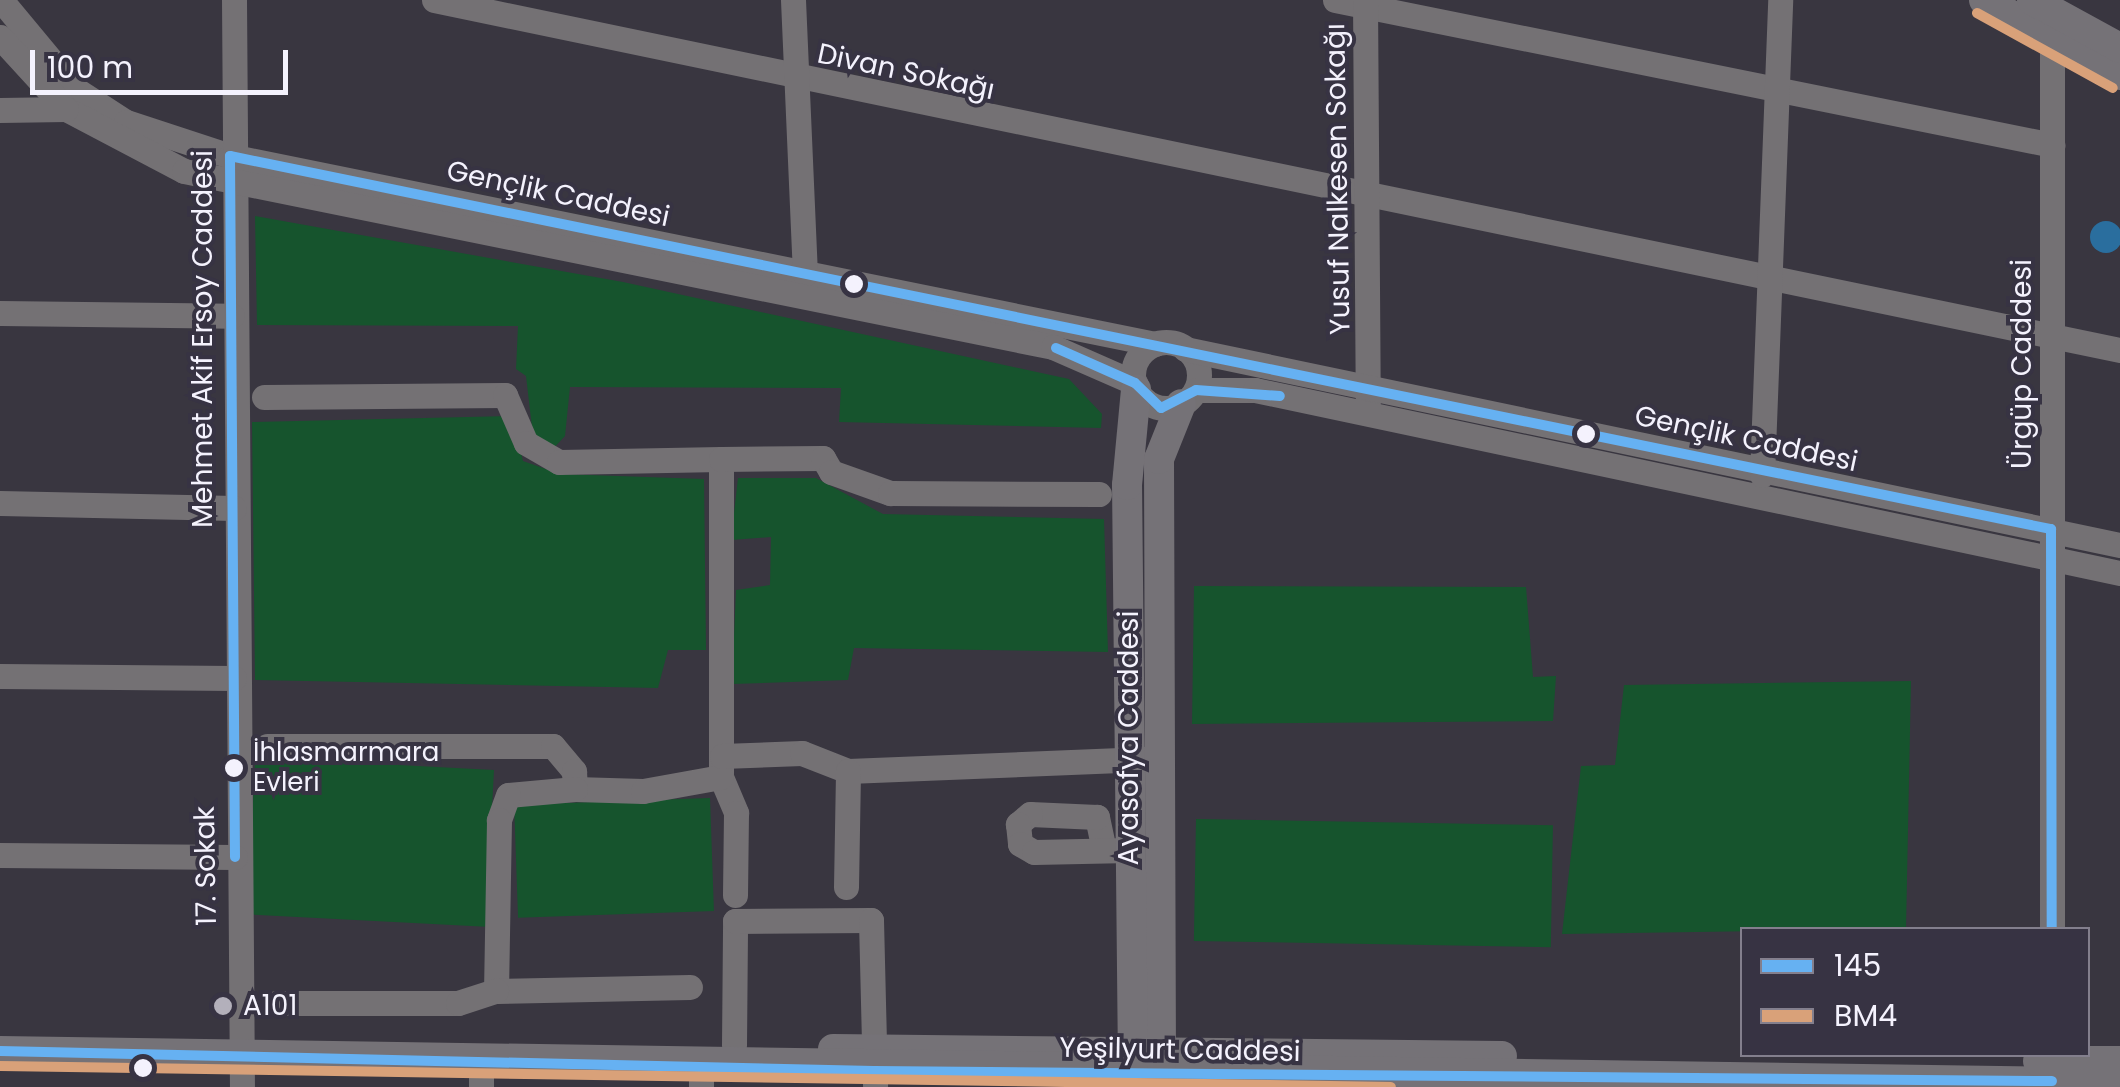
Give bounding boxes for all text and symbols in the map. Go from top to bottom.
street label: Yusuf Nalkesen Sokağı [1318,23,1358,335]
scale bar [35,30,292,92]
street label: Divan Sokağı [814,37,998,107]
text: 100 m [47,46,133,89]
street label: Mehmet Akif Ersoy Caddesi [186,150,220,528]
street label: Gençlik Caddesi [443,154,673,234]
street label: Ürgüp Caddesi [2005,259,2039,469]
unlabelled marker [844,274,864,294]
street label: Gençlik Caddesi [1631,399,1861,479]
unlabelled marker [1576,424,1596,444]
street label: Ayasofya Caddesi [1112,611,1146,865]
place label: İhlasmarmara Evleri [253,737,439,798]
marker: İhlasmarmara Evleri [224,758,244,778]
street label: 17. Sokak [188,806,224,926]
legend [1740,927,2090,1057]
text: 145 [1834,944,1881,987]
place label: A101 [243,989,297,1023]
text: BM4 [1834,994,1897,1037]
marker: A101 [212,995,234,1017]
street label: Yeşilyurt Caddesi [1059,1031,1301,1069]
unlabelled marker [133,1058,153,1078]

